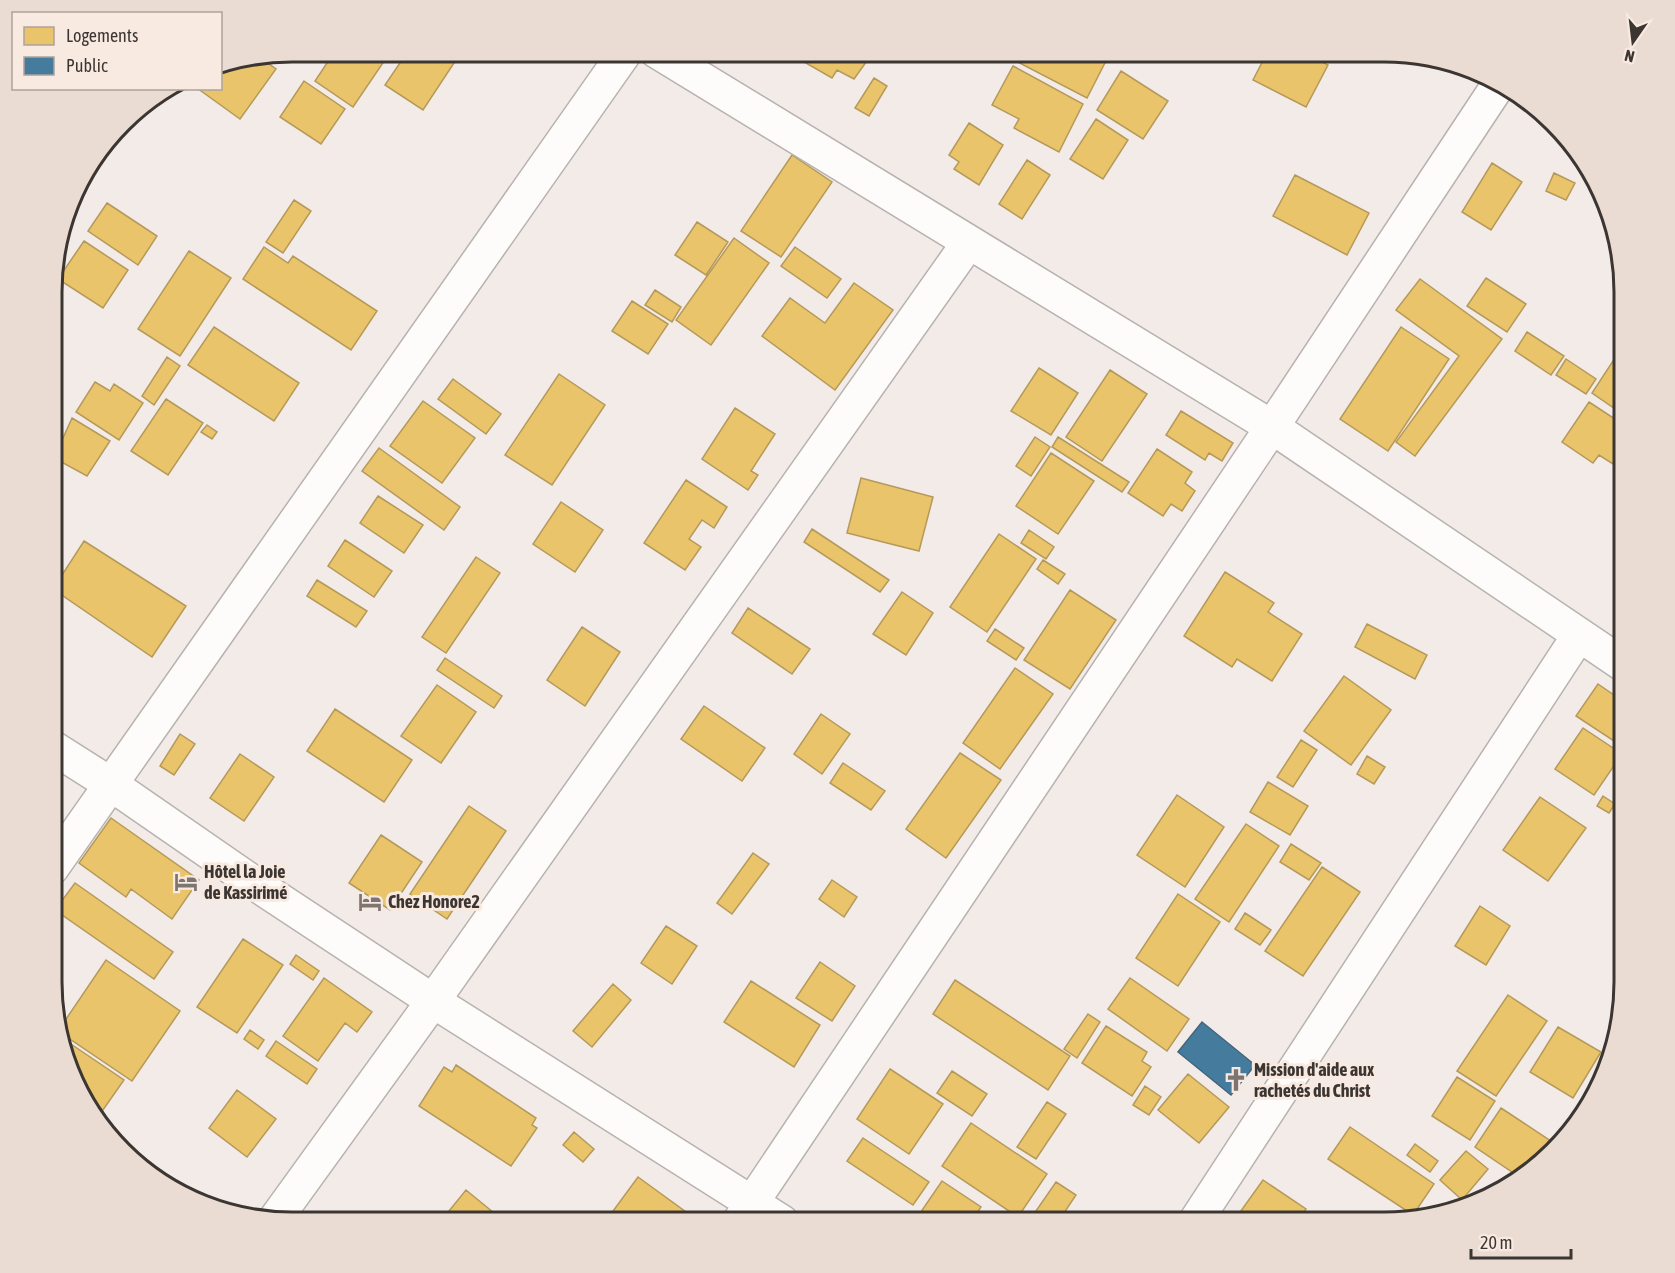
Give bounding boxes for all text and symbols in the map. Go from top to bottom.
legend [12,12,222,90]
north arrow [1603,12,1663,72]
text: Logements [66,25,138,46]
text: N [1623,47,1636,66]
text: Public [66,55,108,76]
place label: Hôtel la Joie de Kassirimé [204,861,287,903]
hotel icon: Hôtel la Joie de Kassirimé [173,869,199,895]
hotel icon: Chez Honore2 [357,889,383,915]
place label: Chez Honore2 [388,891,480,912]
place label: Mission d'aide aux rachetés du Christ [1254,1059,1375,1101]
church icon: Mission d'aide aux rachetés du Christ [1223,1067,1249,1093]
scale bar [1471,1222,1572,1260]
text: 20 m [1480,1232,1512,1253]

